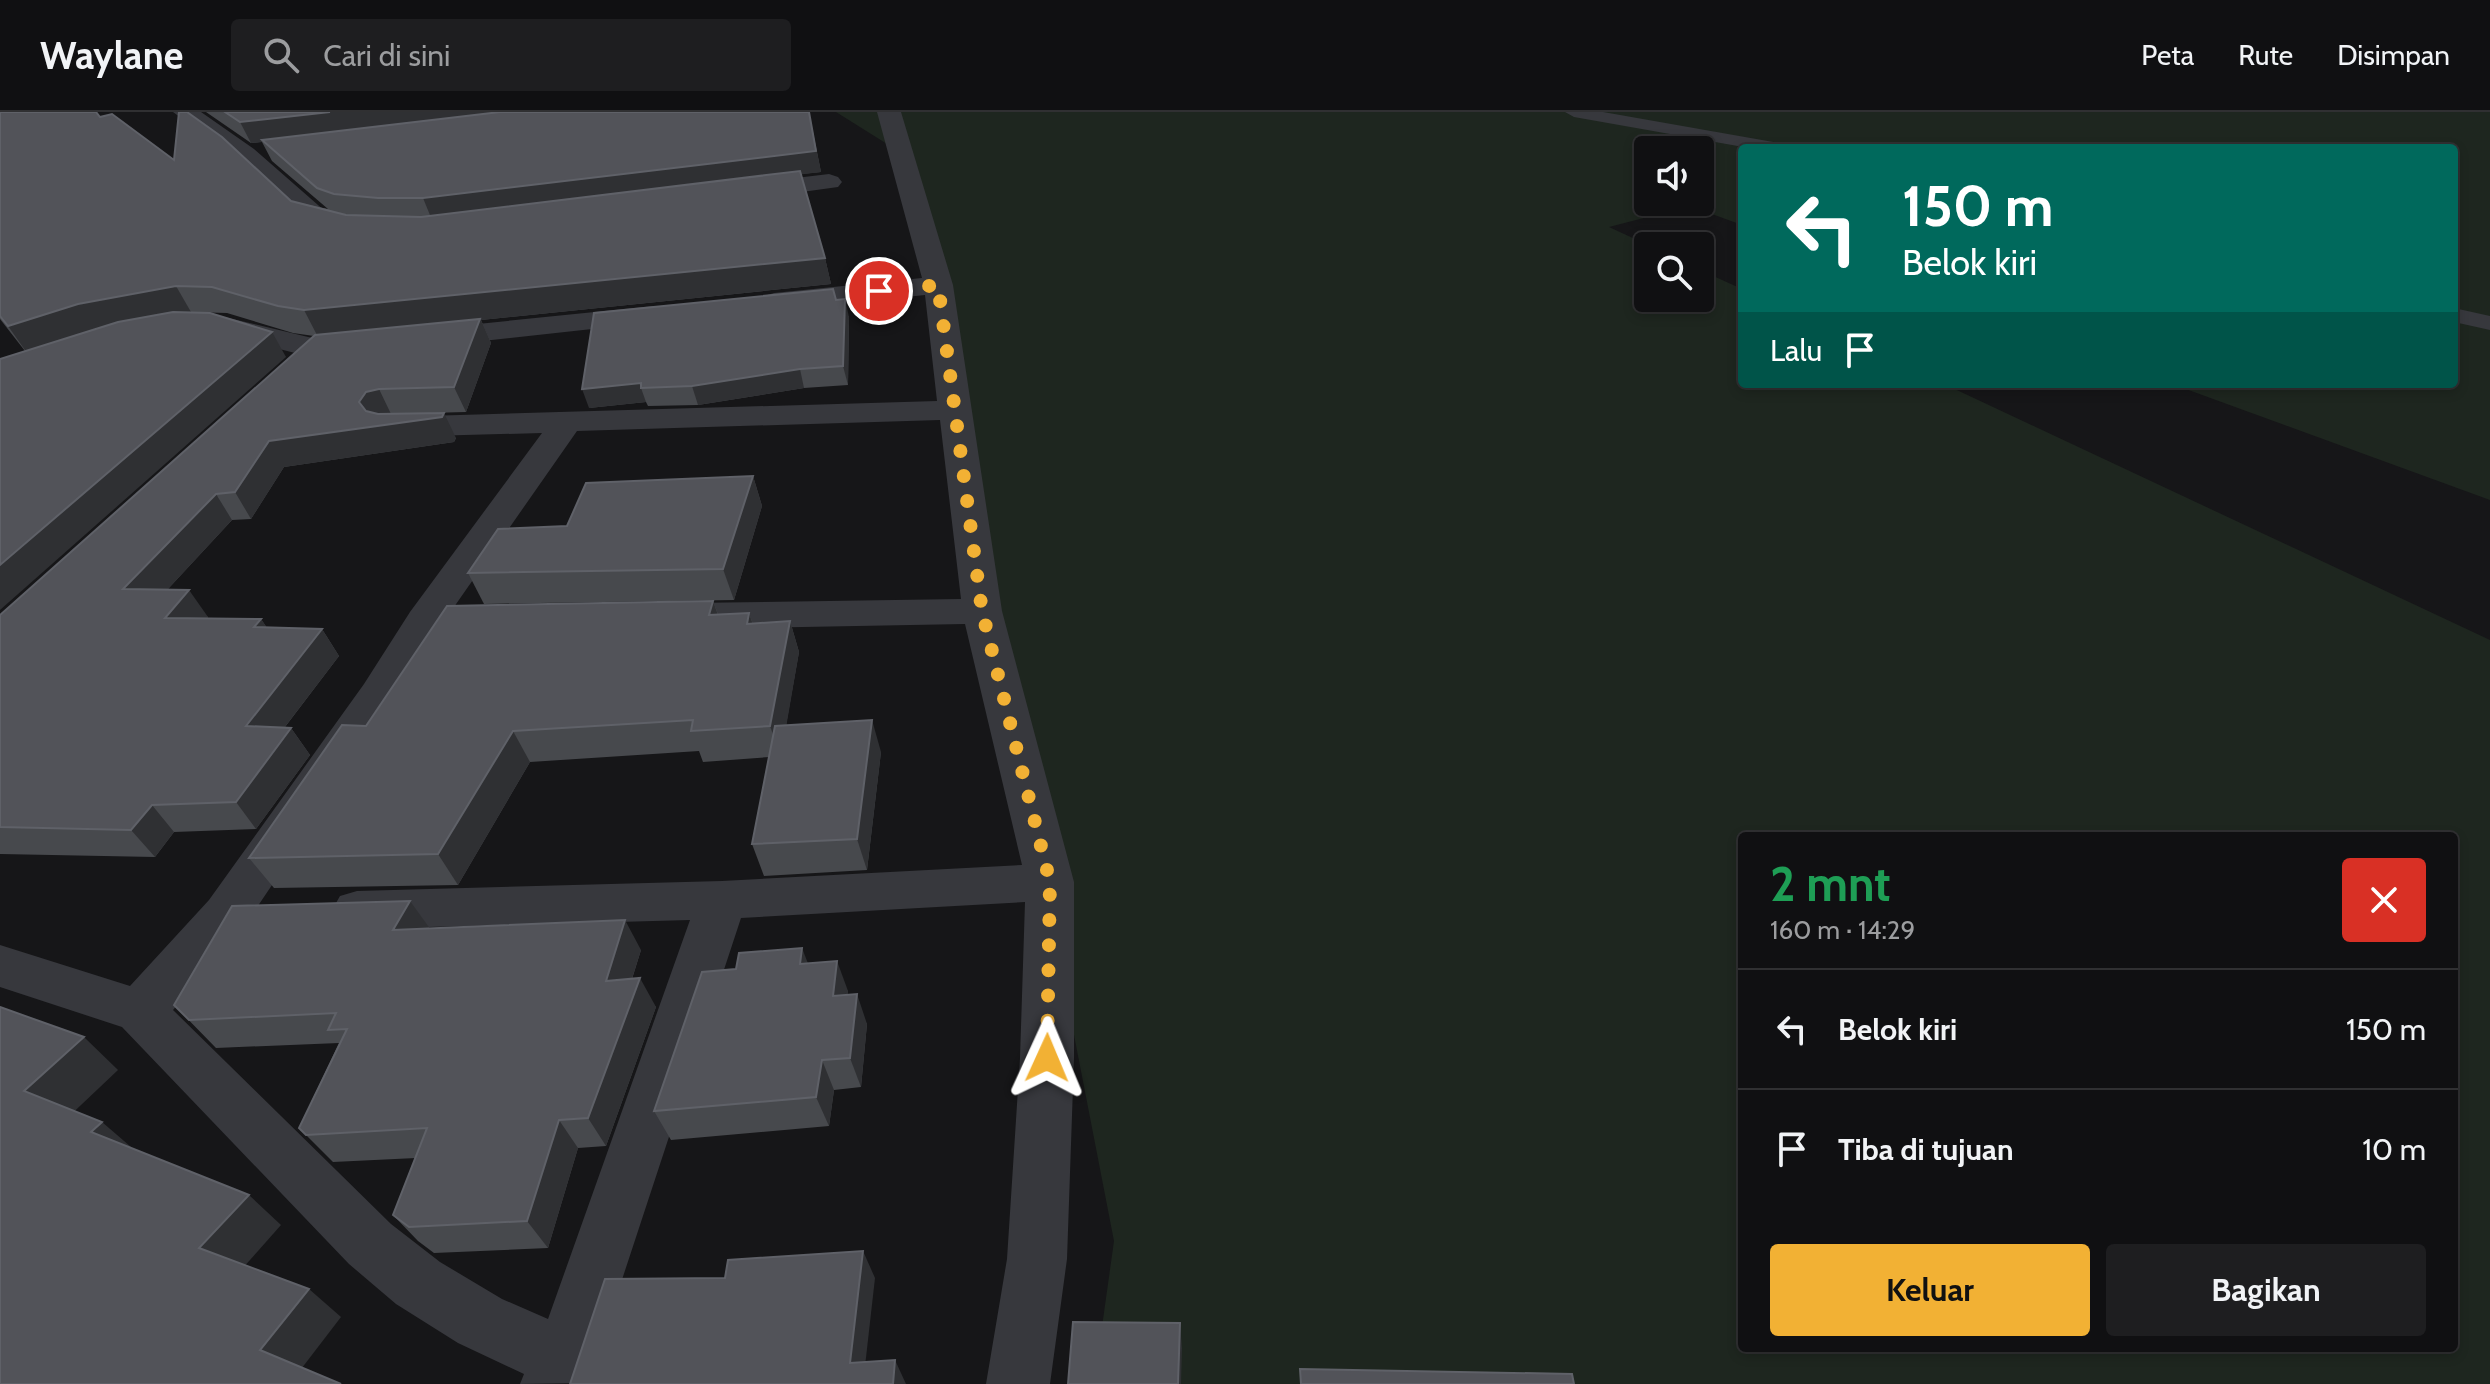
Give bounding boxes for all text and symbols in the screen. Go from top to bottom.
search box [231,19,791,91]
text: Waylane [40,32,183,79]
icon: search [259,33,303,77]
text: Cari di sini [323,37,450,74]
text: Peta [2141,38,2194,72]
text: Rute [2238,38,2293,72]
text: Disimpan [2337,38,2450,72]
map controls [1634,136,1714,312]
button: sound [1634,136,1714,216]
text: 150 m [1902,172,2054,240]
icon: left [1770,176,1874,280]
button: search [1634,232,1714,312]
text: Belok kiri [1902,240,2037,284]
pin [845,257,913,325]
icon: arrive [857,269,901,313]
icon: arrive [1838,328,1882,372]
text: Lalu [1770,332,1822,369]
text: 2 mnt [1770,855,1891,913]
button: close [2342,858,2426,942]
text: 160 m · 14:29 [1770,914,1915,946]
icon: left [1770,1007,1814,1051]
text: Belok kiri [1838,1011,1957,1048]
text: 150 m [2346,1011,2426,1048]
position arrow [1005,1016,1089,1100]
icon: arrive [1770,1127,1814,1171]
text: Tiba di tujuan [1838,1131,2014,1168]
text: 10 m [2362,1131,2426,1168]
button: Keluar [1770,1244,2090,1336]
button: Bagikan [2106,1244,2426,1336]

